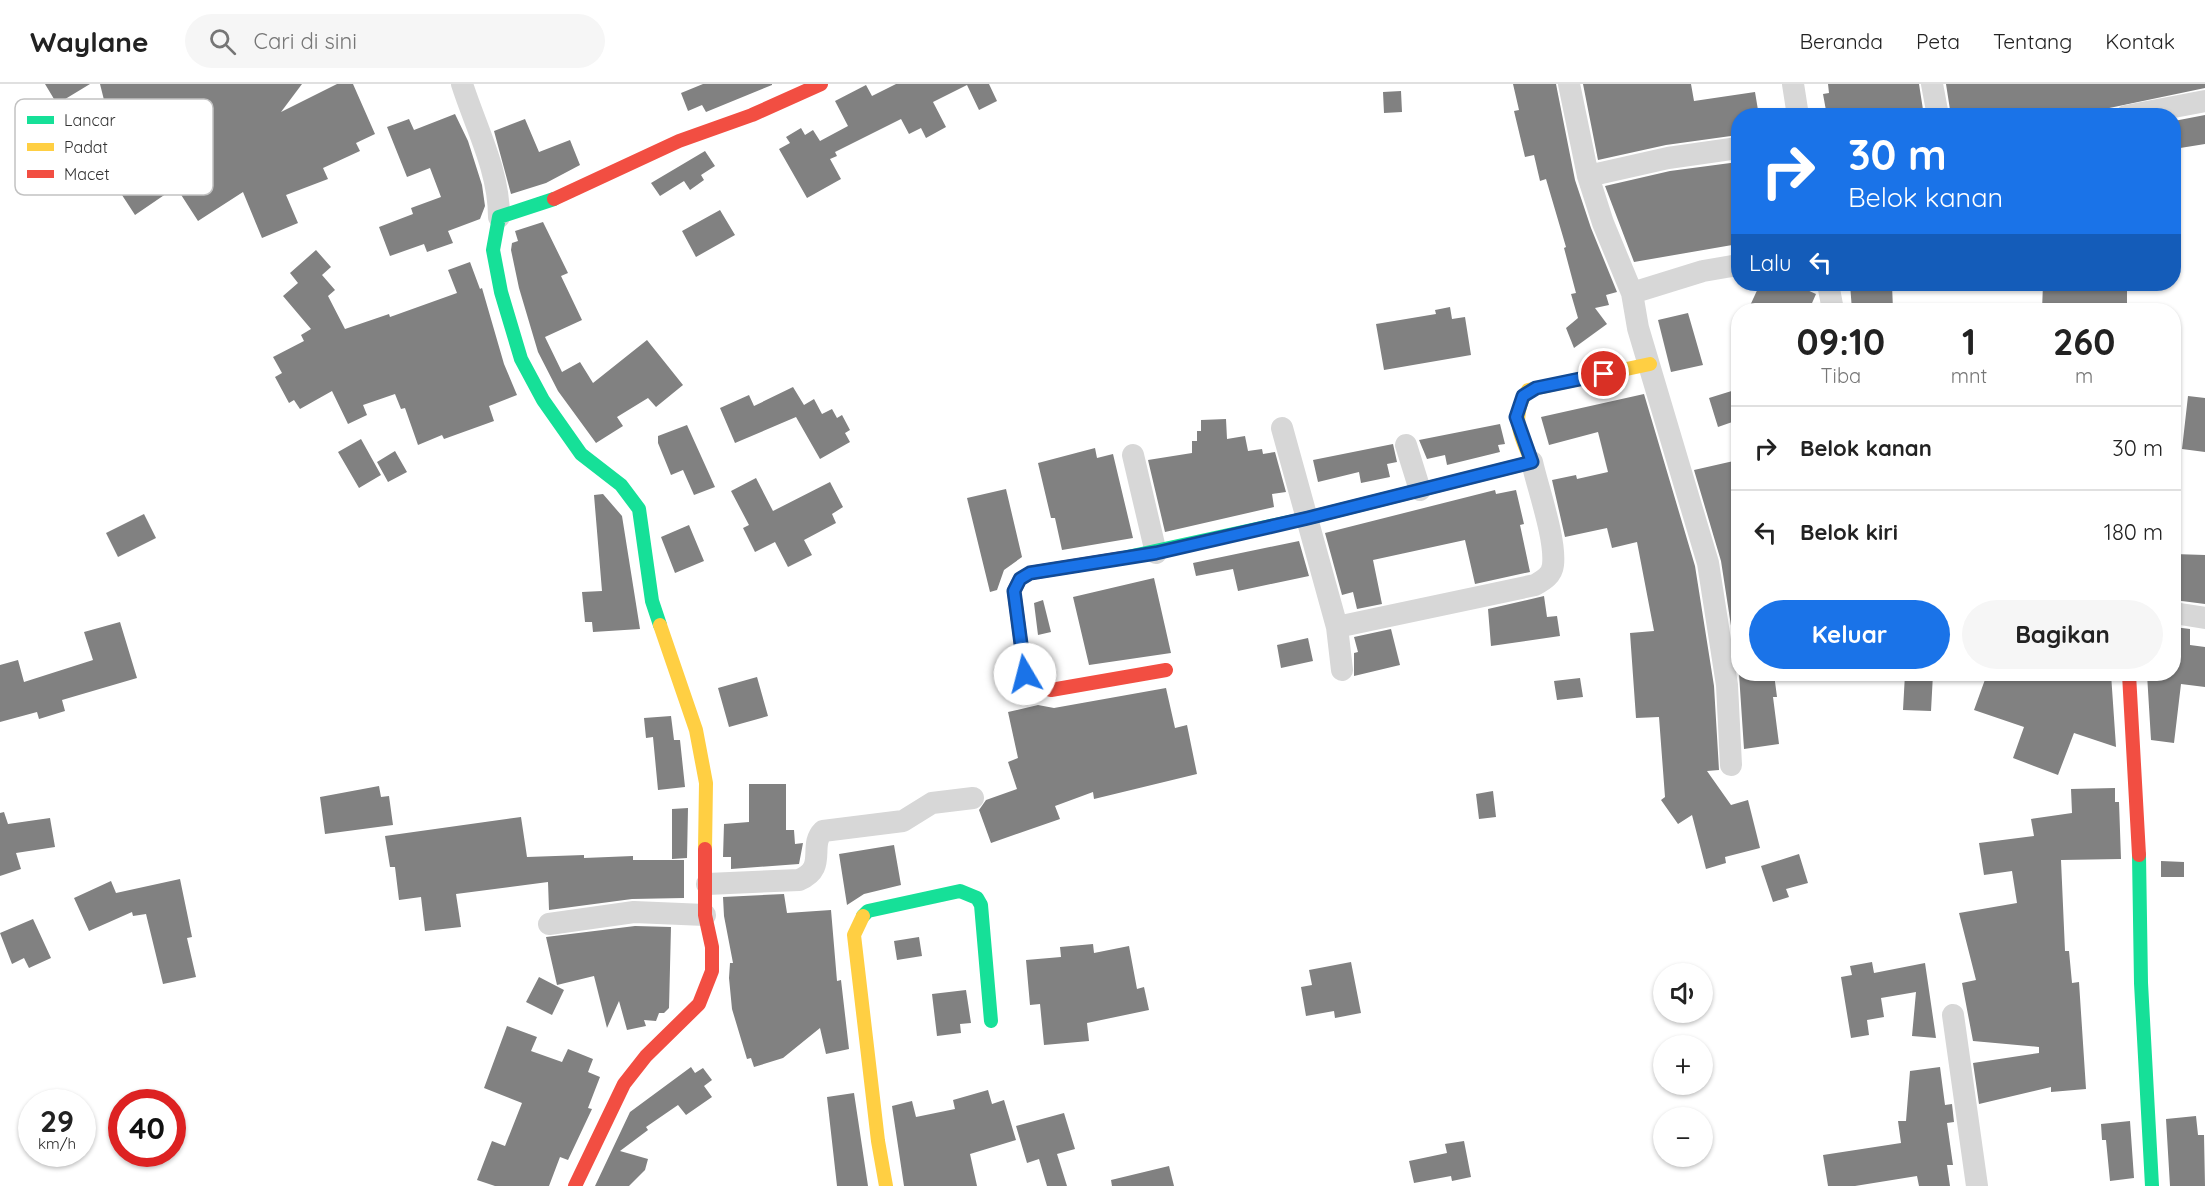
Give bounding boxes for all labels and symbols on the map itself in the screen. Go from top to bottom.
legend [15,99,213,195]
text: Lancar [64,110,116,130]
text: Padat [64,137,108,157]
text: Macet [64,164,110,184]
pin [1578,348,1629,399]
position arrow [993,642,1057,706]
speed limit sign: 40 [108,1089,186,1167]

